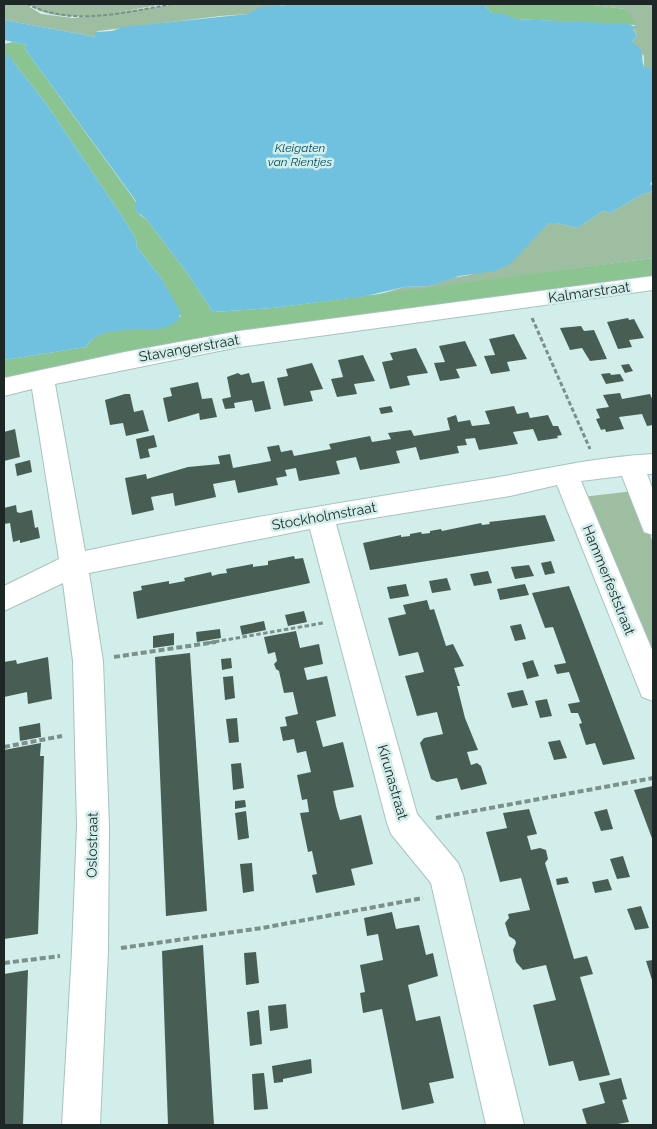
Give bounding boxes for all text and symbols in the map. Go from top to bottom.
water label: Kleigaten van Rientjes [268,141,333,169]
street label: Kalmarstraat [547,278,631,306]
street label: Stavangerstraat [138,331,241,365]
street label: Stockholmstraat [271,499,378,533]
street label: Hammerfeststraat [580,523,638,638]
street label: Kirunastraat [375,743,411,822]
street label: Oslostraat [83,812,101,878]

